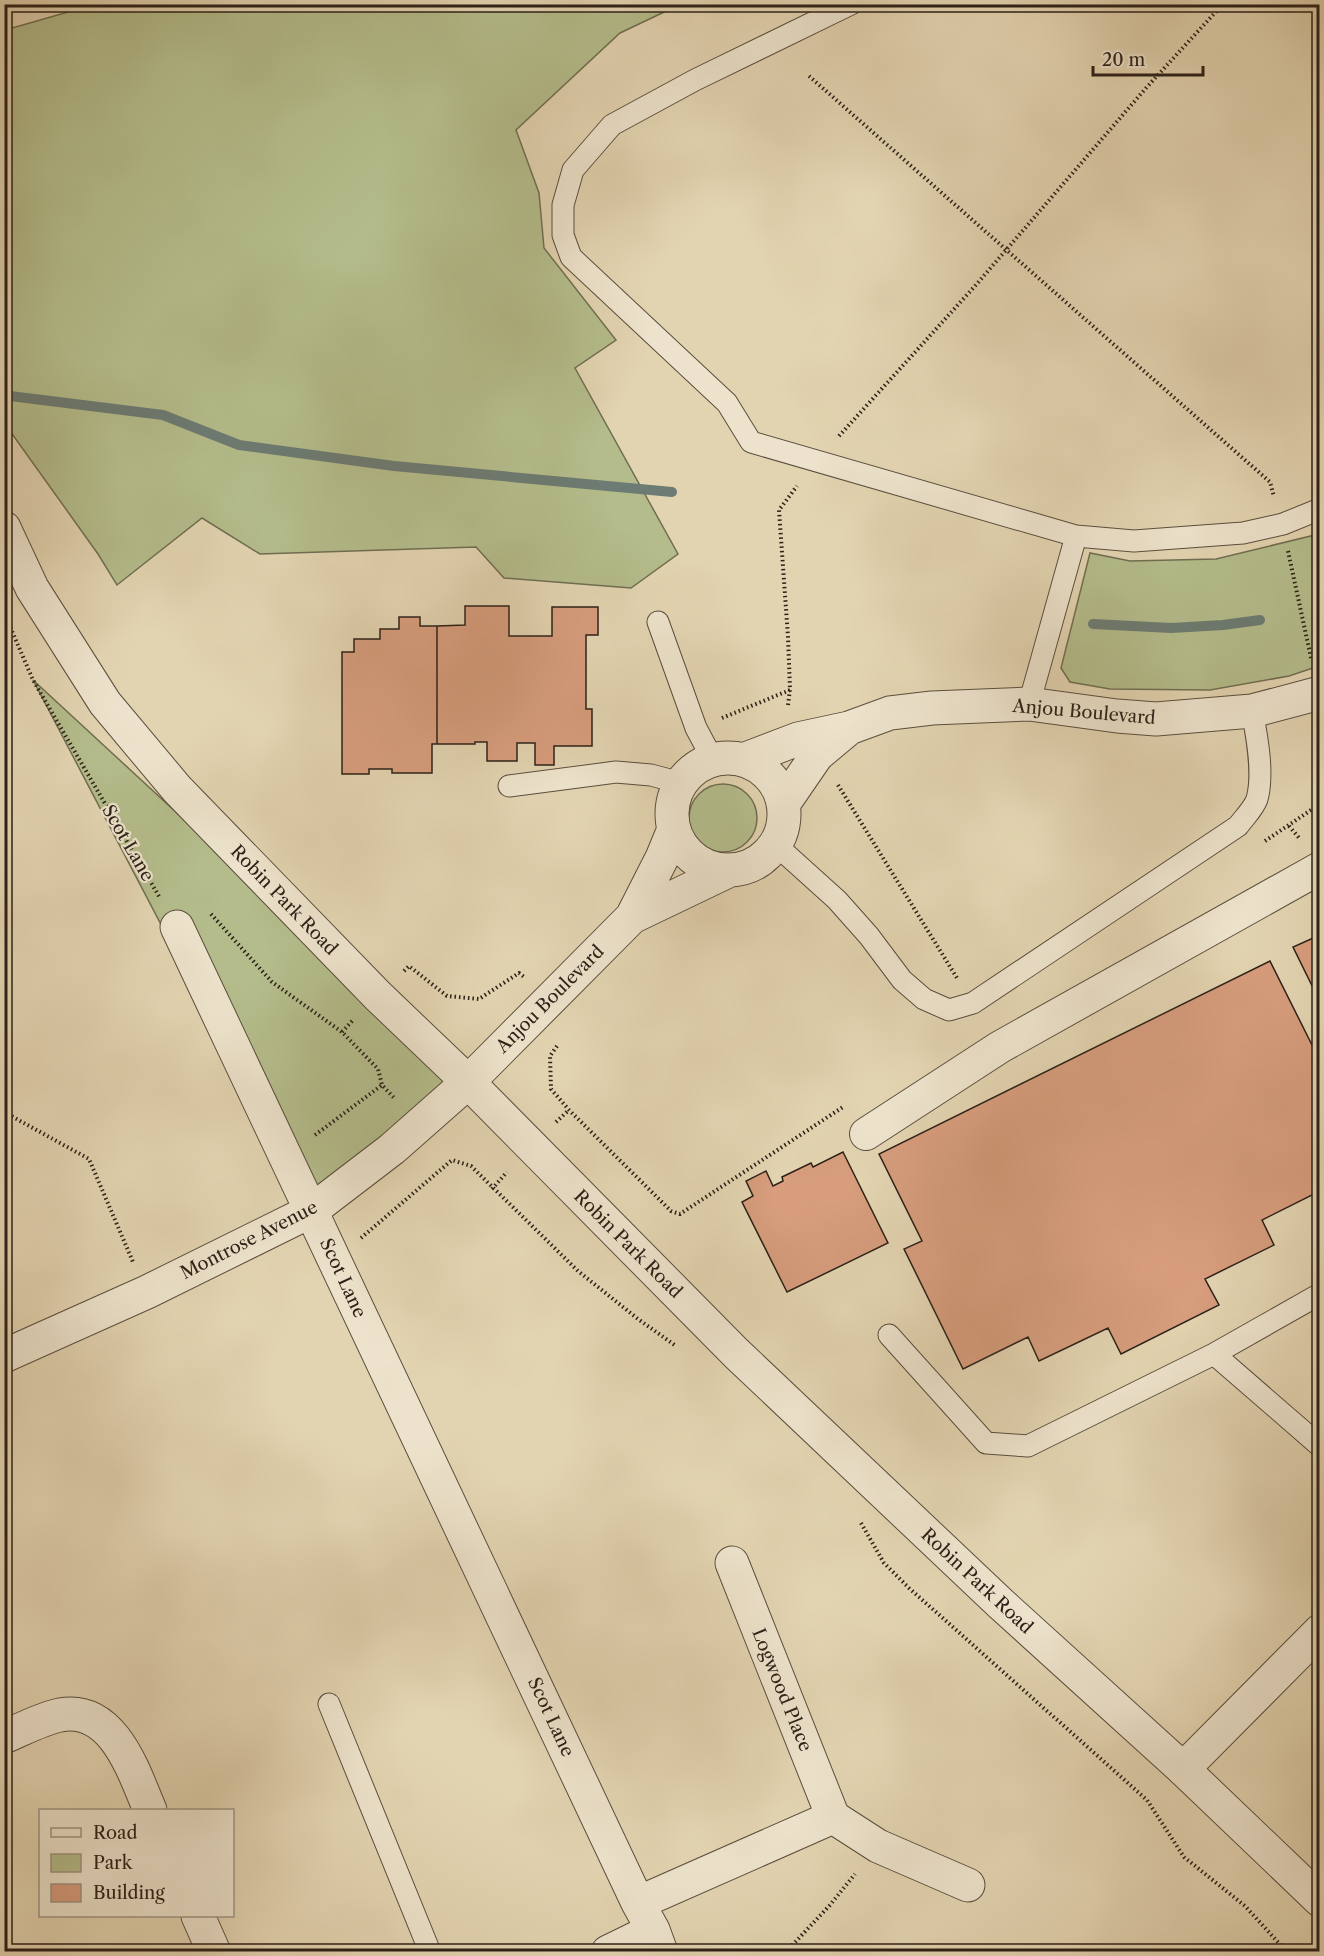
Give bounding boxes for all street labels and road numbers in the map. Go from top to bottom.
street label: Anjou Boulevard [1011,695,1156,729]
street label: Scot Lane [97,801,159,885]
street label: Robin Park Road [226,840,342,960]
street label: Anjou Boulevard [491,940,609,1058]
street label: Robin Park Road [569,1185,687,1303]
street label: Montrose Avenue [177,1196,321,1284]
street label: Scot Lane [315,1235,371,1321]
street label: Robin Park Road [917,1524,1037,1638]
street label: Logwood Place [747,1625,817,1755]
street label: Scot Lane [523,1674,579,1760]

